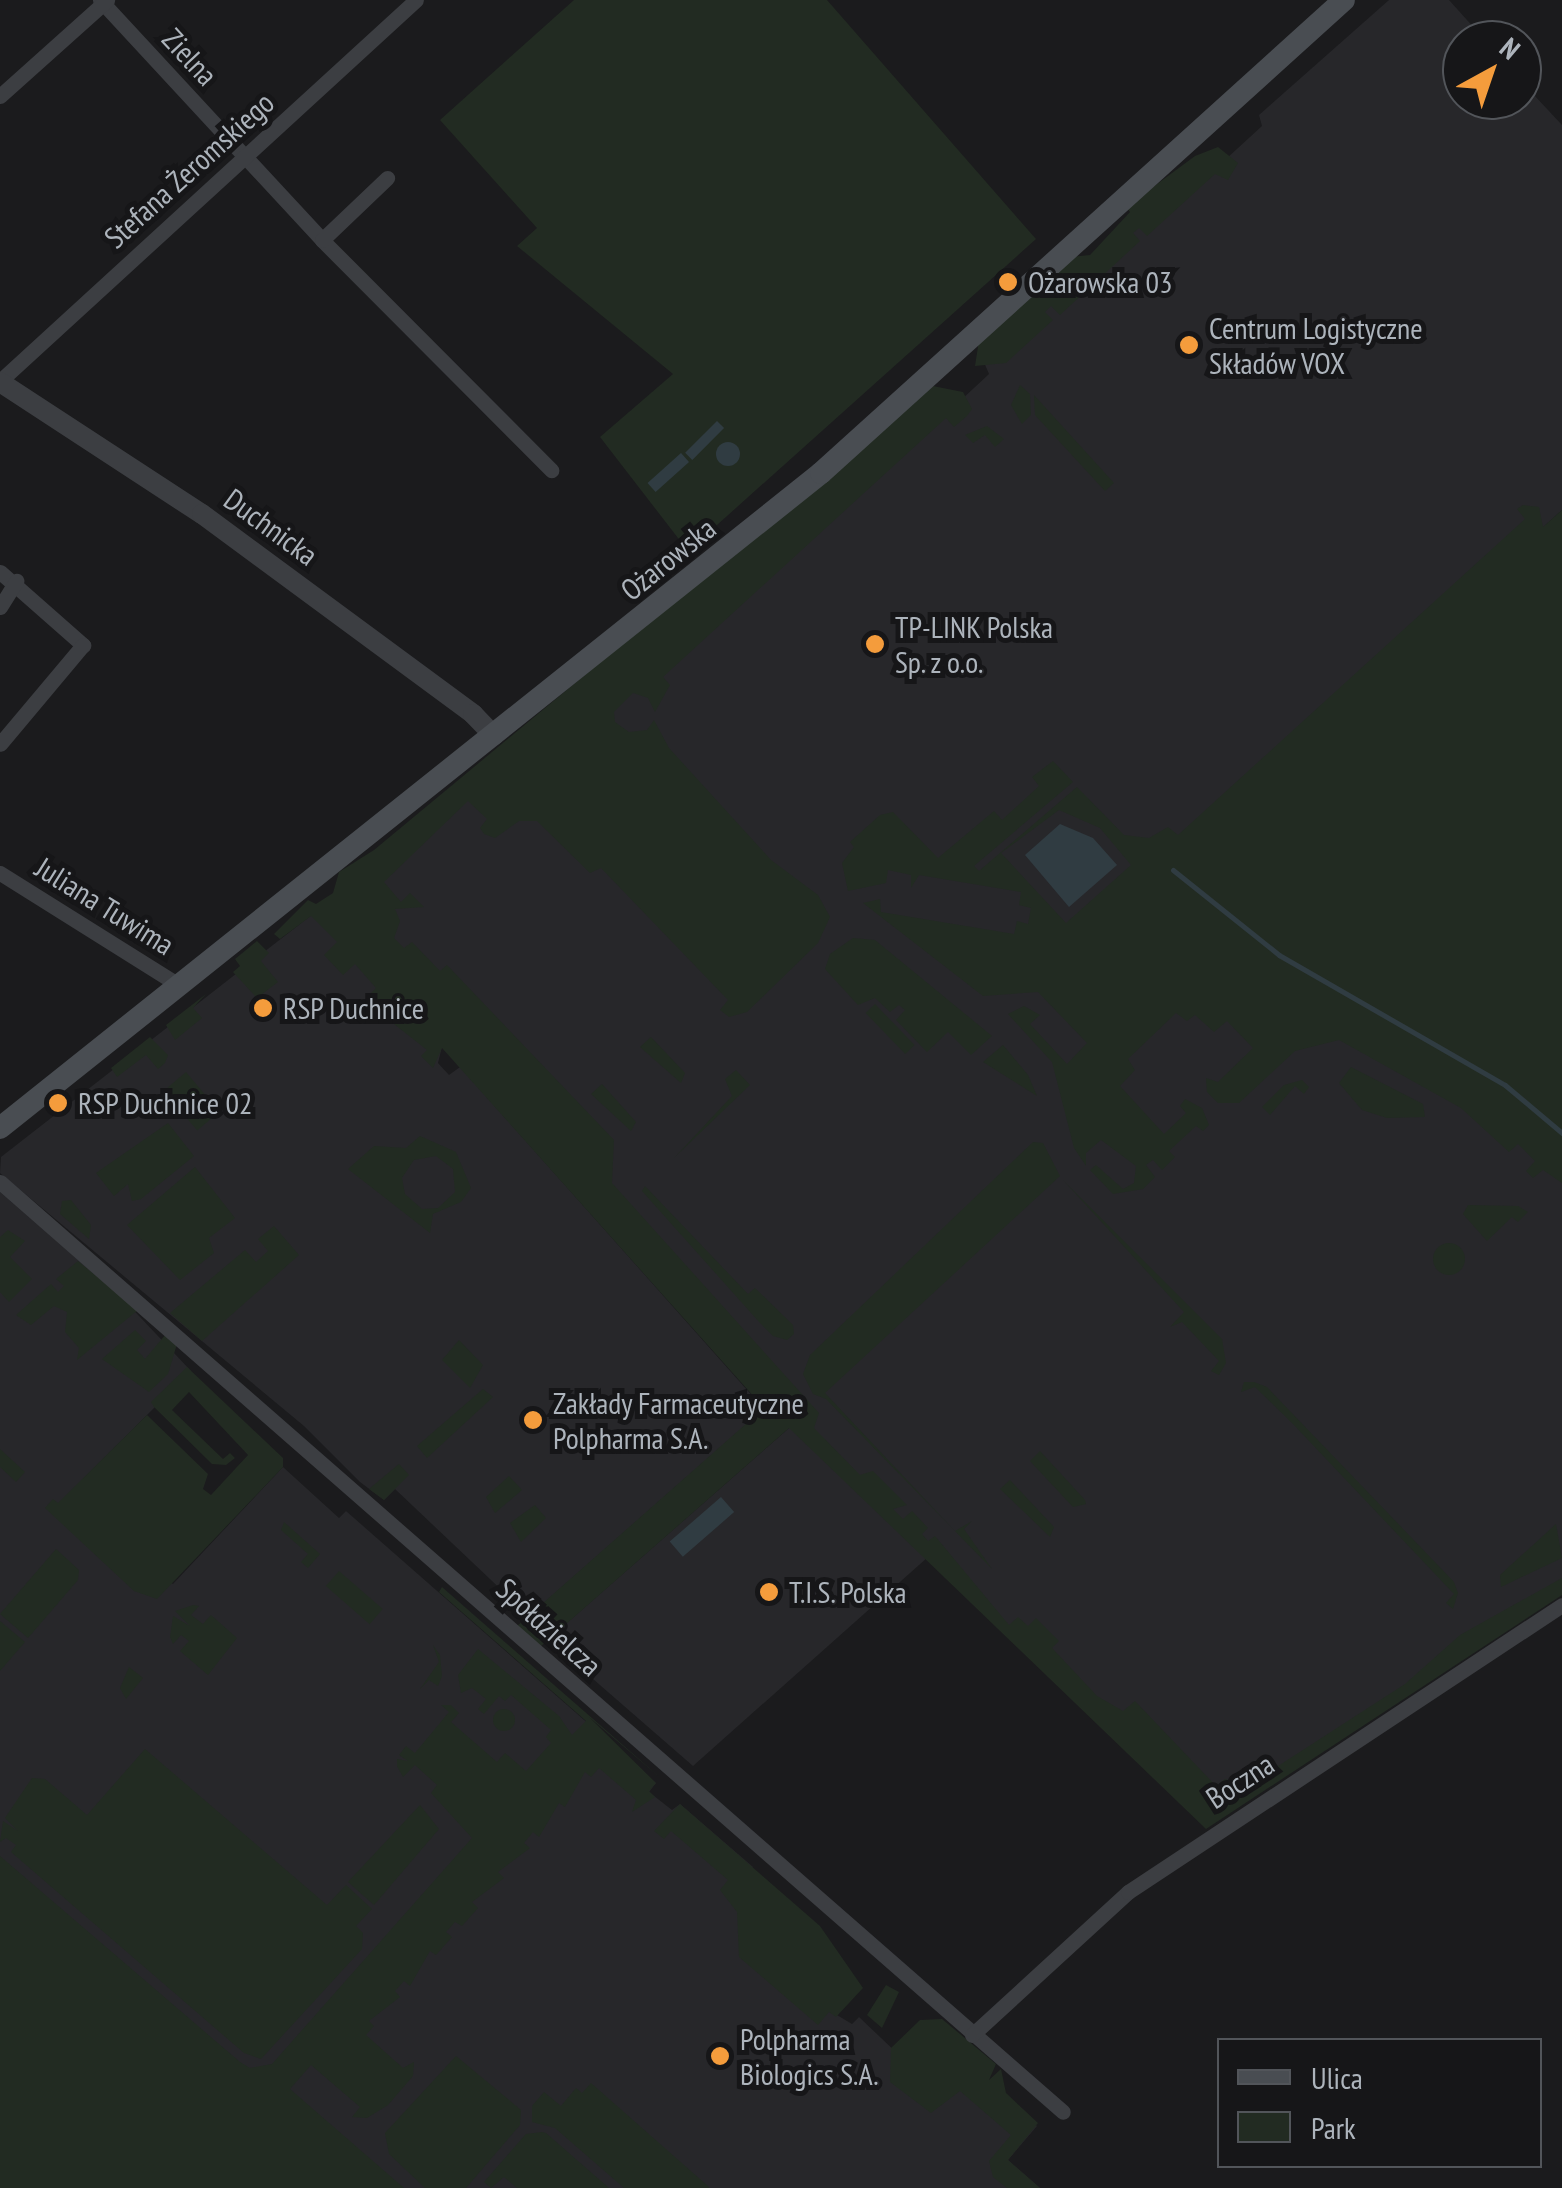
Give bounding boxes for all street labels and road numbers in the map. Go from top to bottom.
street label: Zielna [155,21,225,93]
street label: Stefana Żeromskiego [97,84,281,256]
street label: Duchnicka [217,481,325,573]
street label: Ożarowska [613,510,723,608]
street label: Juliana Tuwima [29,849,181,963]
street label: Spółdzielcza [489,1571,609,1683]
street label: Boczna [1199,1746,1281,1816]

